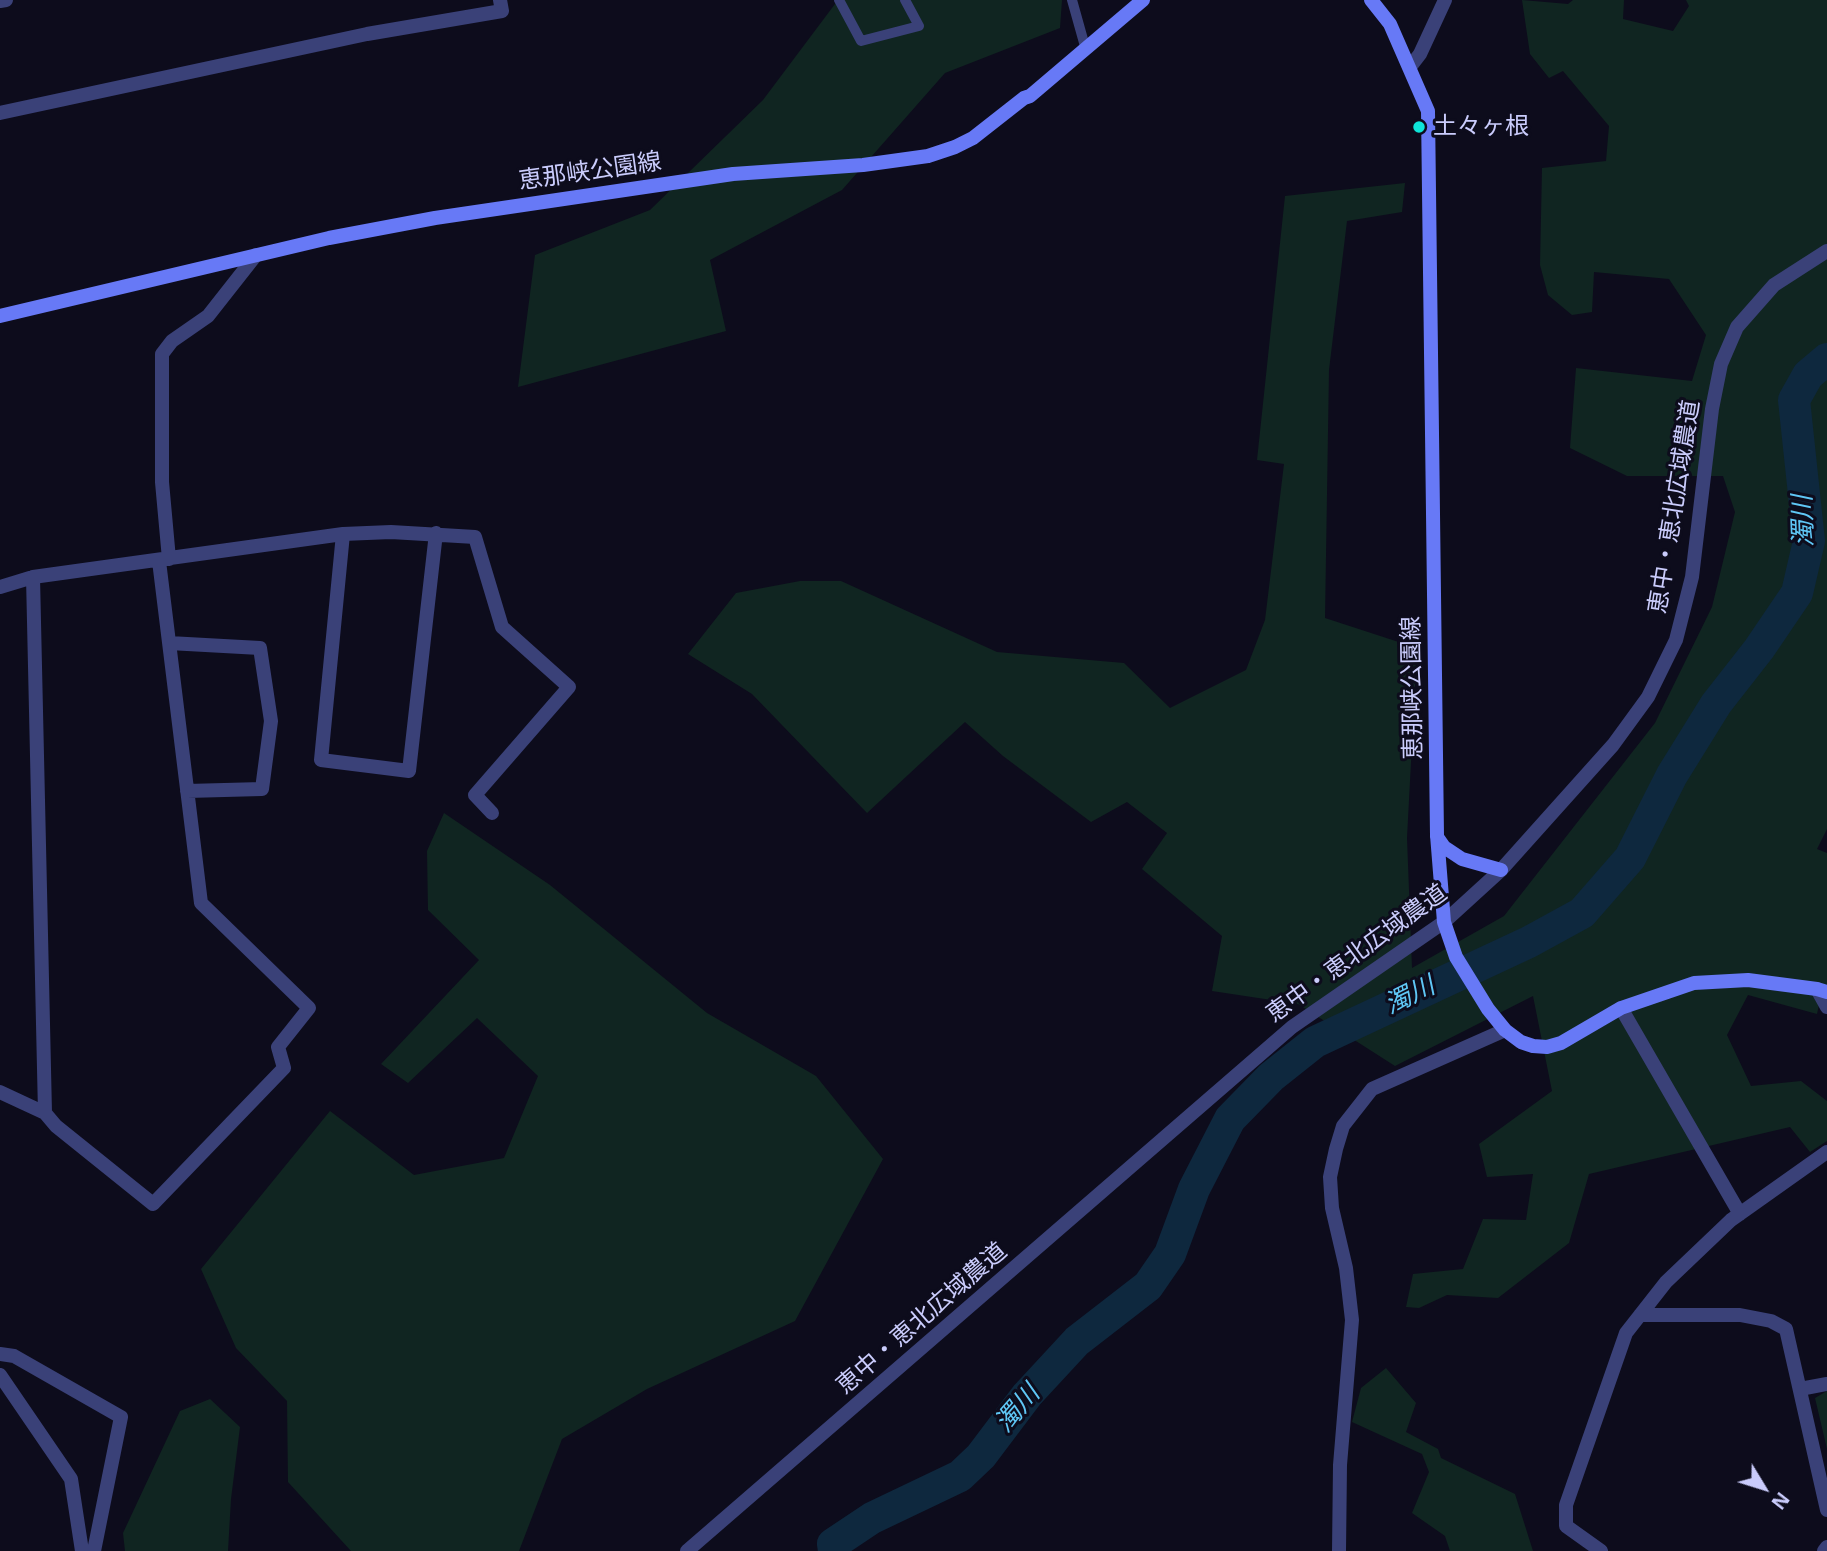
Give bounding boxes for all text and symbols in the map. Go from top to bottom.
place label: 土々ヶ根 [1433,113,1529,141]
marker: 土々ヶ根 [1411,119,1427,135]
street label: 恵那峡公園線 [517,148,663,196]
street label: 恵中・恵北広域農道 [1644,398,1706,616]
water label: 濁川 [1788,494,1820,548]
street label: 恵那峡公園線 [1397,616,1429,760]
street label: 恵中・恵北広域農道 [1261,879,1453,1029]
water label: 濁川 [1380,971,1440,1021]
street label: 恵中・恵北広域農道 [831,1237,1013,1401]
water label: 濁川 [989,1379,1047,1439]
north arrow [1729,1453,1799,1523]
text: N [1766,1487,1796,1515]

